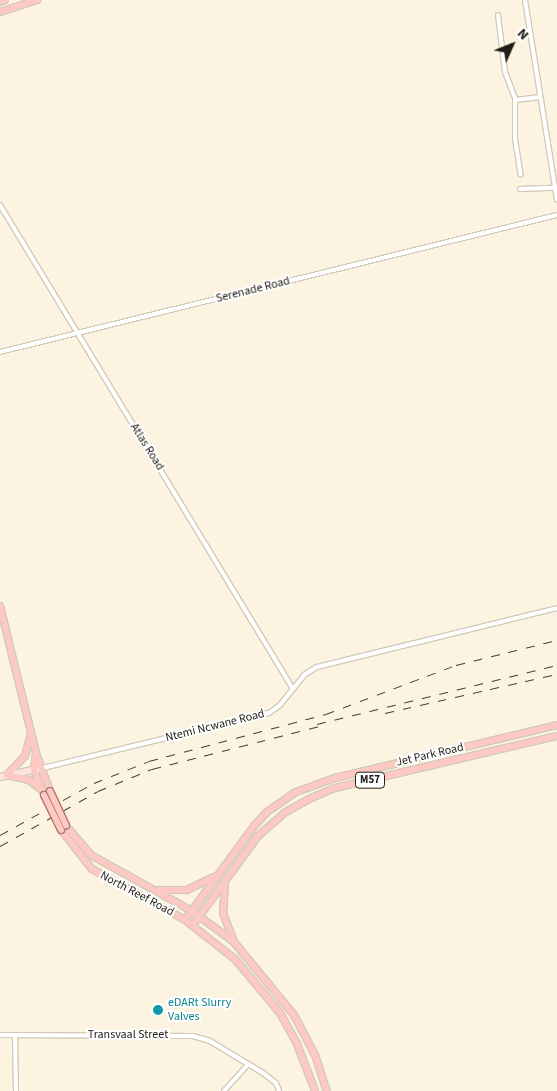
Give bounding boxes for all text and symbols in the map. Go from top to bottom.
north arrow [487,20,537,70]
text: N [512,24,533,45]
street label: Serenade Road [215,274,291,306]
street label: Atlas Road [127,421,167,473]
street label: Ntemi Ncwane Road [164,707,266,745]
street label: Jet Park Road [395,740,465,770]
road number: M57 [355,772,385,788]
street label: North Reef Road [98,868,176,920]
place label: eDARt Slurry Valves [168,996,231,1024]
marker: eDARt Slurry Valves [152,1004,164,1016]
street label: Transvaal Street [88,1028,168,1042]

